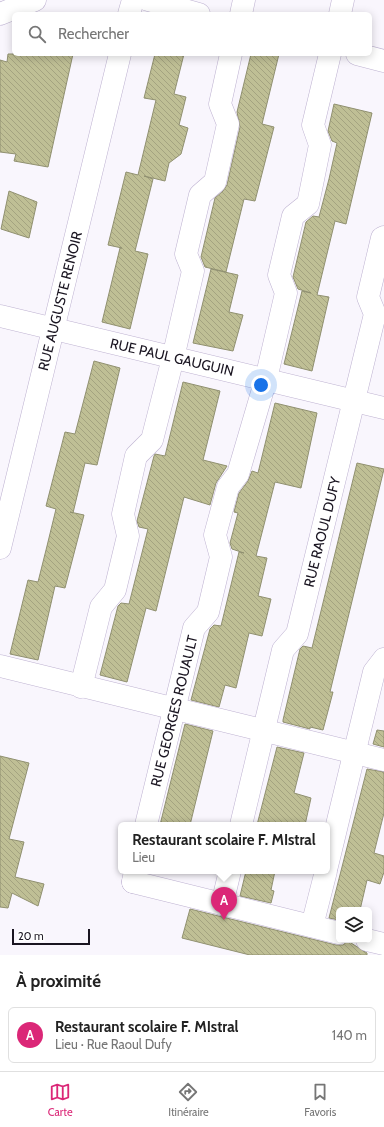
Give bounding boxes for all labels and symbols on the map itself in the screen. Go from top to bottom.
street label: RUE AUGUSTE RENOIR [34,229,86,373]
street label: RUE PAUL GAUGUIN [108,334,236,380]
your location [251,375,271,395]
street label: RUE RAOUL DUFY [300,474,345,589]
street label: RUE GEORGES ROUAULT [146,633,202,789]
pin: A [211,887,237,920]
scale bar [12,927,90,946]

